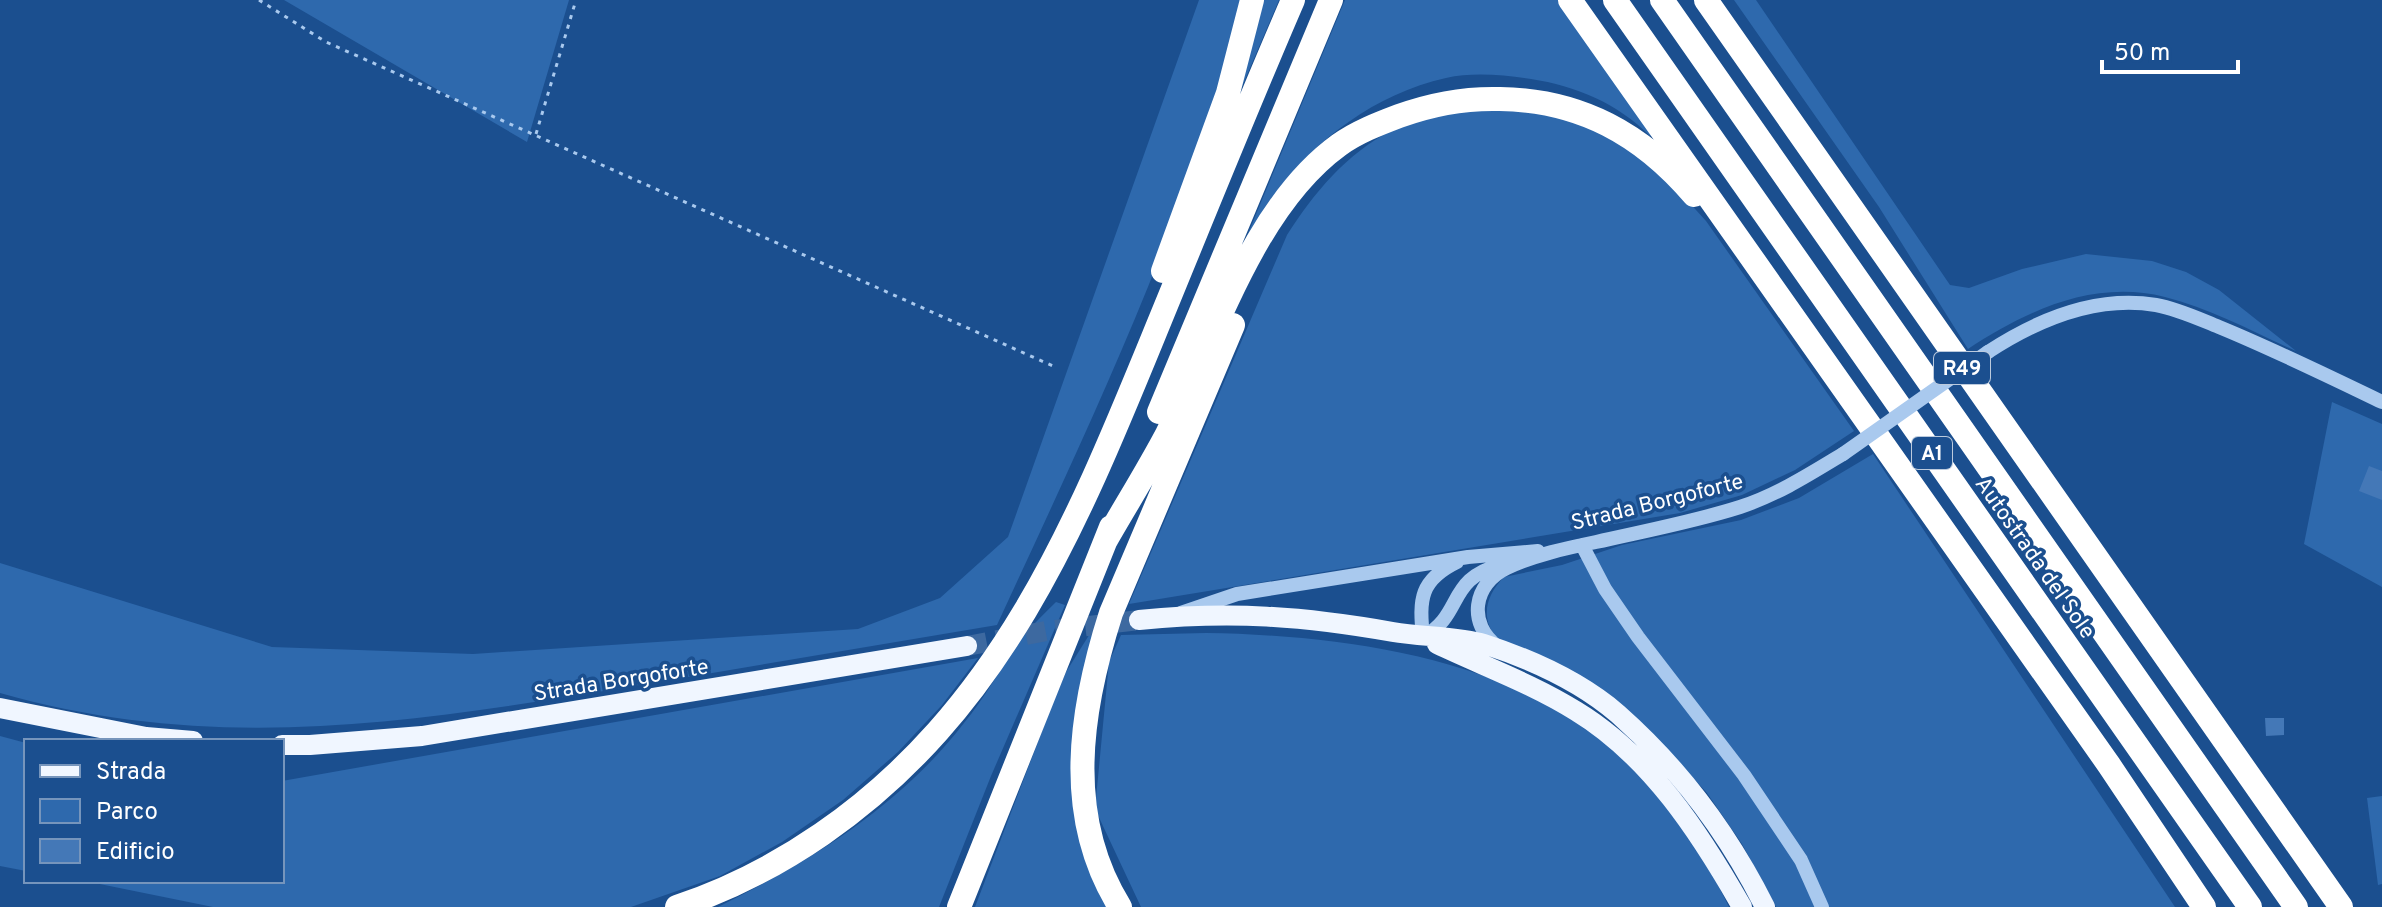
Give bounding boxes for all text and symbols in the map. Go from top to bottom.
scale bar [2102,24,2238,74]
text: 50 m [2114,39,2170,69]
road number: R49 [1934,352,1990,384]
road number: A1 [1912,437,1952,469]
street label: Strada Borgoforte [1569,469,1746,538]
street label: Autostrada del Sole [1968,472,2100,645]
street label: Strada Borgoforte [532,654,711,709]
legend [24,739,284,883]
text: Strada [96,758,166,788]
text: Parco [96,798,158,828]
text: Edificio [96,838,175,868]

